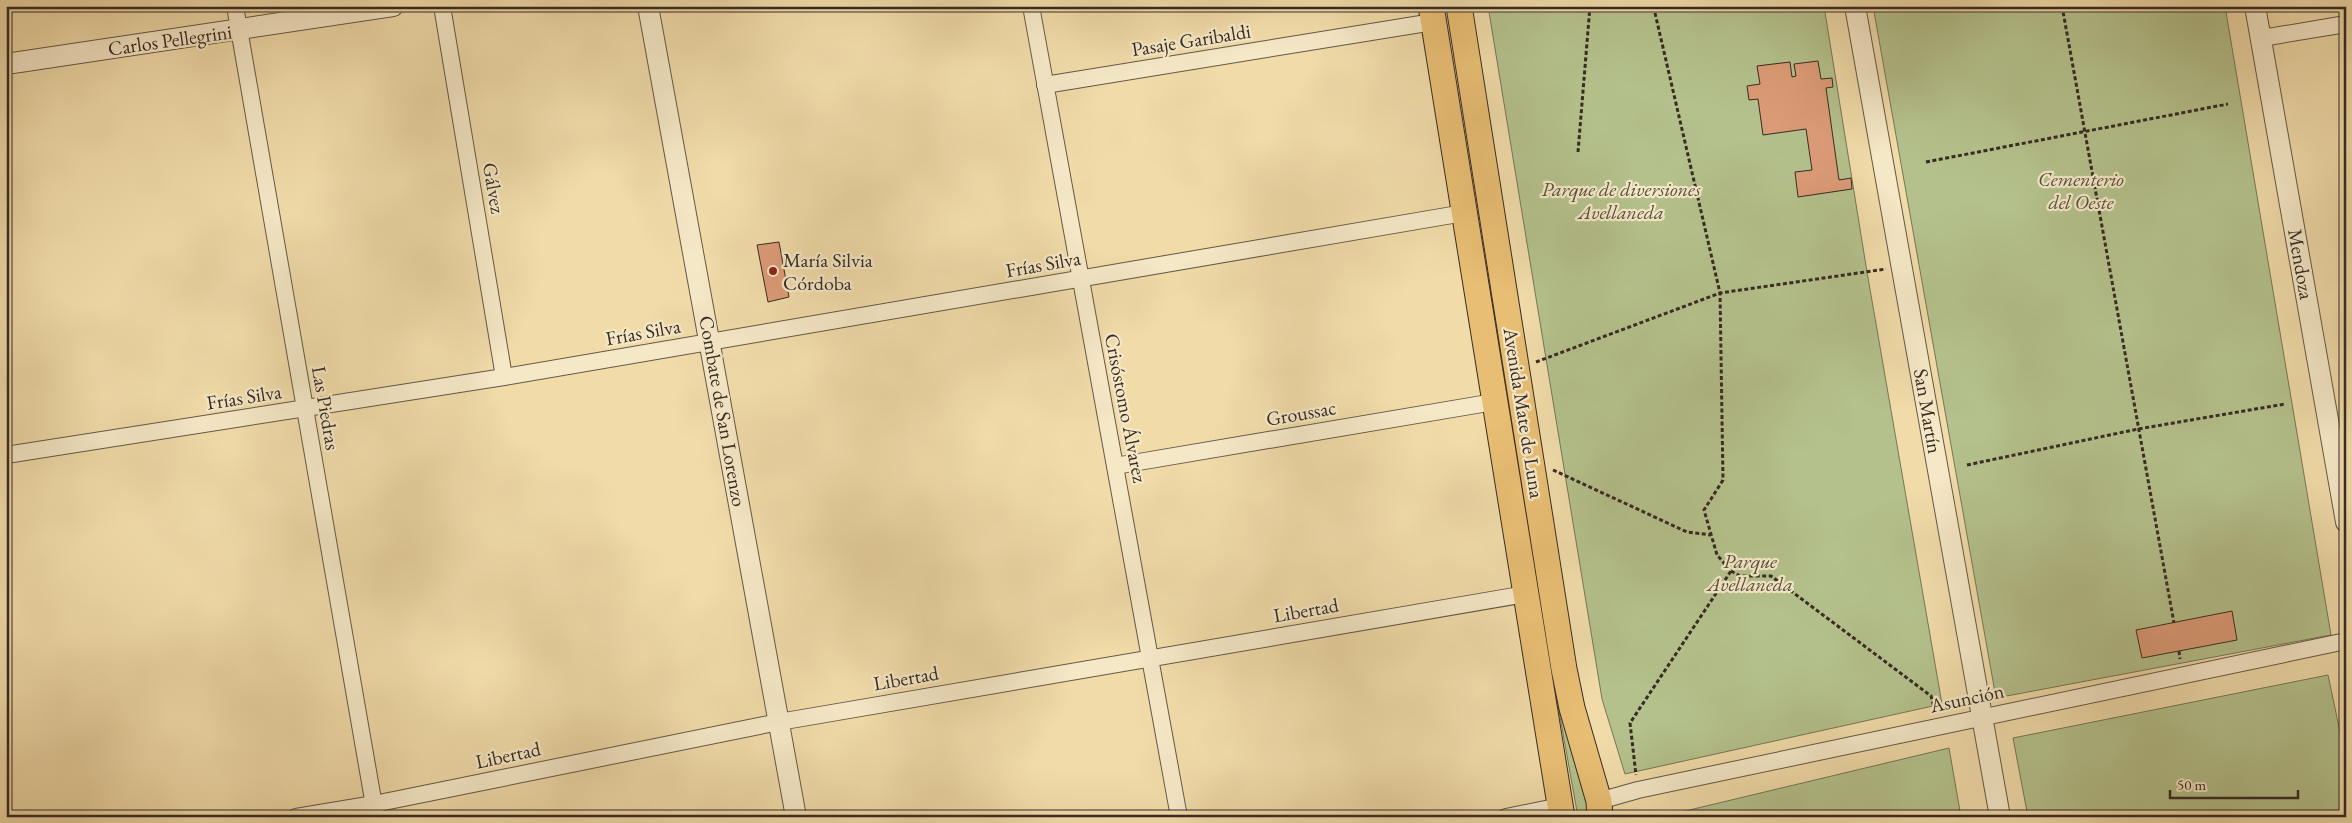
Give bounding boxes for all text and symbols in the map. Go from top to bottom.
street label: Carlos Pellegrini [106,18,234,62]
street label: Pasaje Garibaldi [1129,18,1253,62]
street label: Gálvez [477,161,511,216]
park label: Cementerio del Oeste [2038,166,2124,215]
park label: Parque de diversiones Avellaneda [1542,176,1701,225]
street label: Mendoza [2282,227,2320,301]
street label: Frías Silva [1003,245,1083,283]
place label: María Silvia Córdoba [783,247,873,296]
marker: María Silvia Córdoba [767,265,779,277]
street label: Frías Silva [603,313,683,351]
street label: Combate de San Lorenzo [693,313,753,509]
street label: Avenida Mate de Luna [1498,325,1550,500]
street label: Crisóstomo Álvarez [1099,331,1153,485]
street label: Las Piedras [306,364,346,452]
street label: San Martín [1908,366,1948,456]
street label: Frías Silva [205,378,283,416]
street label: Groussac [1264,394,1338,432]
park label: Parque Avellaneda [1705,548,1793,597]
street label: Libertad [1271,591,1341,629]
street label: Libertad [871,659,941,697]
street label: Asunción [1927,677,2007,719]
street label: Libertad [473,735,544,775]
scale bar [2170,768,2297,800]
text: 50 m [2177,775,2206,794]

